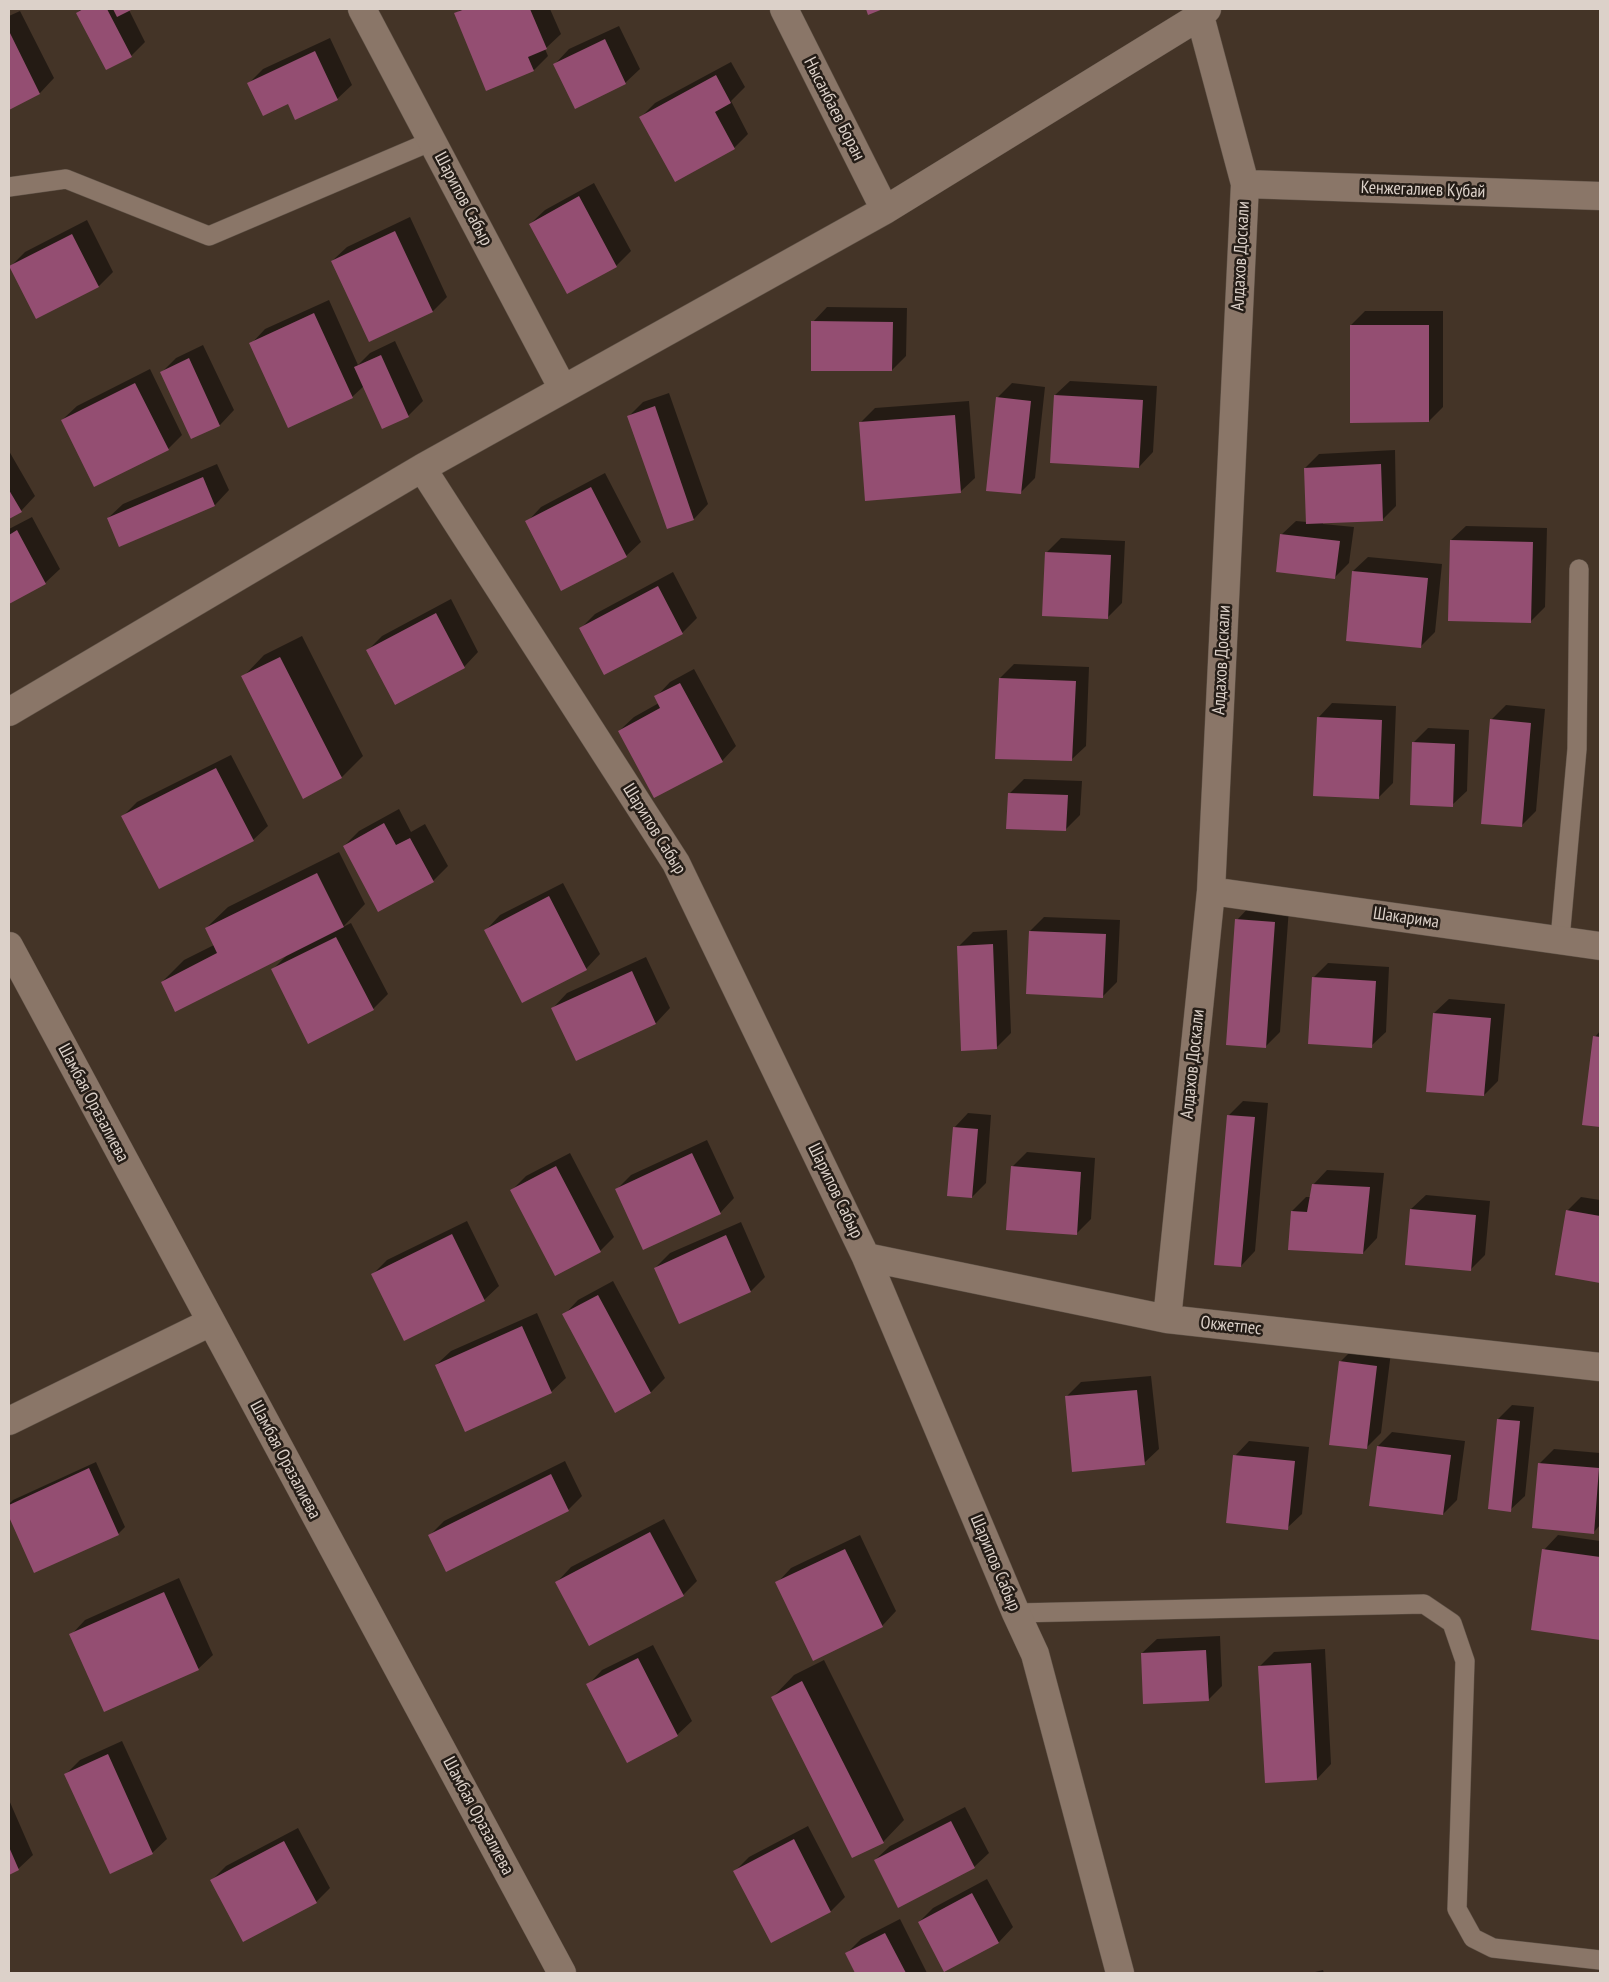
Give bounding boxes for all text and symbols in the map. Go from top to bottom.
street label: Нысанбаев Боран [799,54,869,164]
street label: Шарипов Сабыр [429,149,497,249]
street label: Кенжегалиев Кубай [1360,177,1486,203]
street label: Алдахов Доскали [1227,201,1255,311]
street label: Алдахов Доскали [1208,605,1236,715]
street label: Шарипов Сабыр [618,780,690,878]
street label: Шакарима [1372,903,1440,933]
street label: Алдахов Доскали [1177,1008,1209,1120]
street label: Шамбая Оразалиева [53,1040,133,1166]
street label: Шарипов Сабыр [803,1140,867,1242]
street label: Окжетпес [1200,1312,1262,1340]
street label: Шамбая Оразалиева [245,1397,325,1523]
street label: Шарипов Сабыр [965,1511,1025,1615]
street label: Шамбая Оразалиева [438,1753,518,1879]

